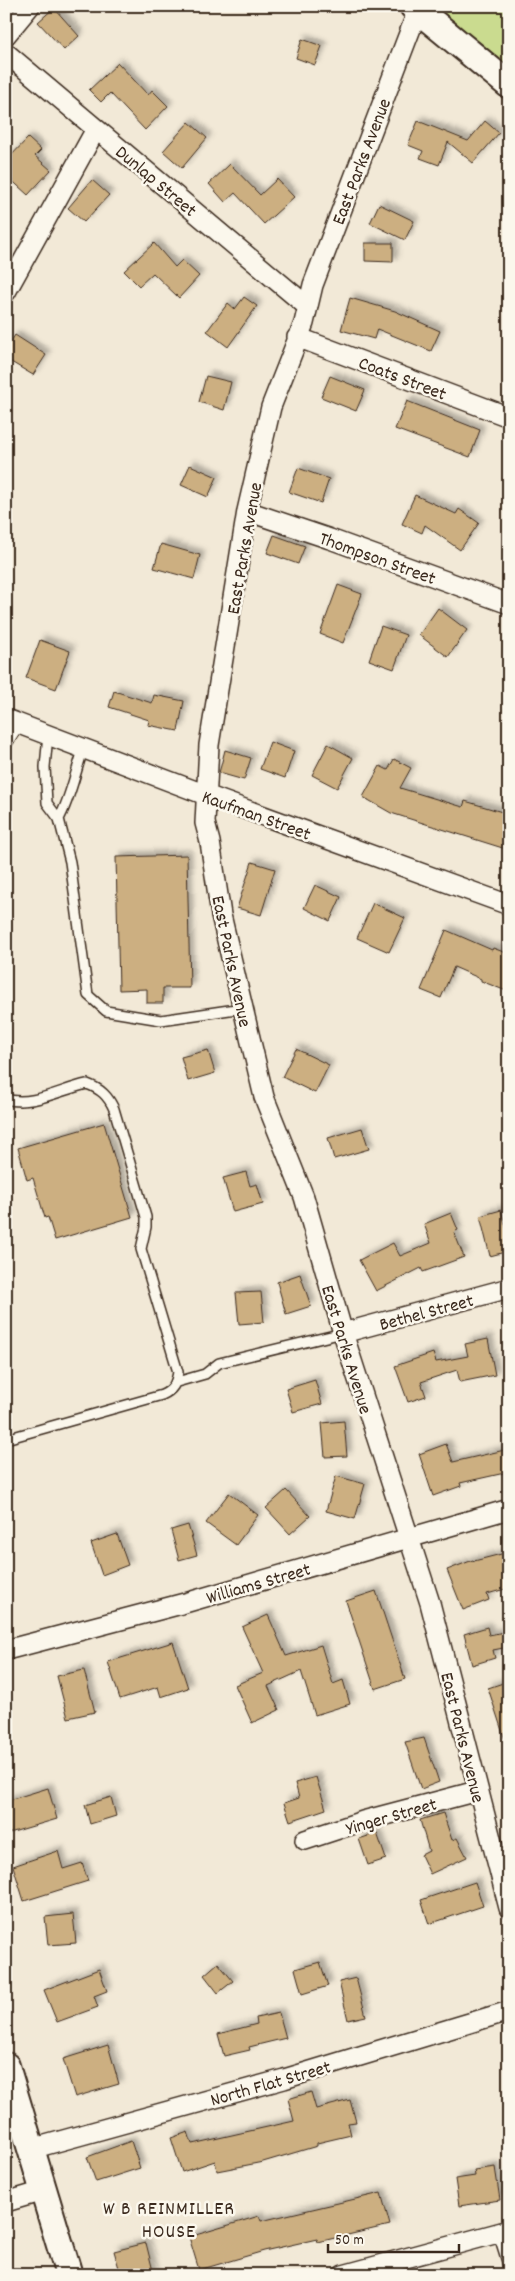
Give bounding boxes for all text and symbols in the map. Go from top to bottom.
street label: East Parks Avenue [327,95,400,229]
street label: Dunlap Street [108,140,202,225]
street label: Coats Street [354,351,450,409]
street label: East Parks Avenue [222,480,271,617]
street label: Thompson Street [315,527,439,594]
street label: Kaufman Street [198,785,314,849]
street label: East Parks Avenue [202,894,257,1030]
street label: East Parks Avenue [312,1282,377,1418]
street label: Bethel Street [377,1289,477,1340]
street label: Williams Street [204,1558,314,1613]
street label: East Parks Avenue [431,1670,490,1806]
street label: Yinger Street [343,1793,441,1844]
street label: North Flat Street [207,2055,334,2115]
district label: W B REINMILLER HOUSE [103,2196,235,2247]
scale bar [328,2221,459,2253]
text: 50 m [335,2230,364,2252]

